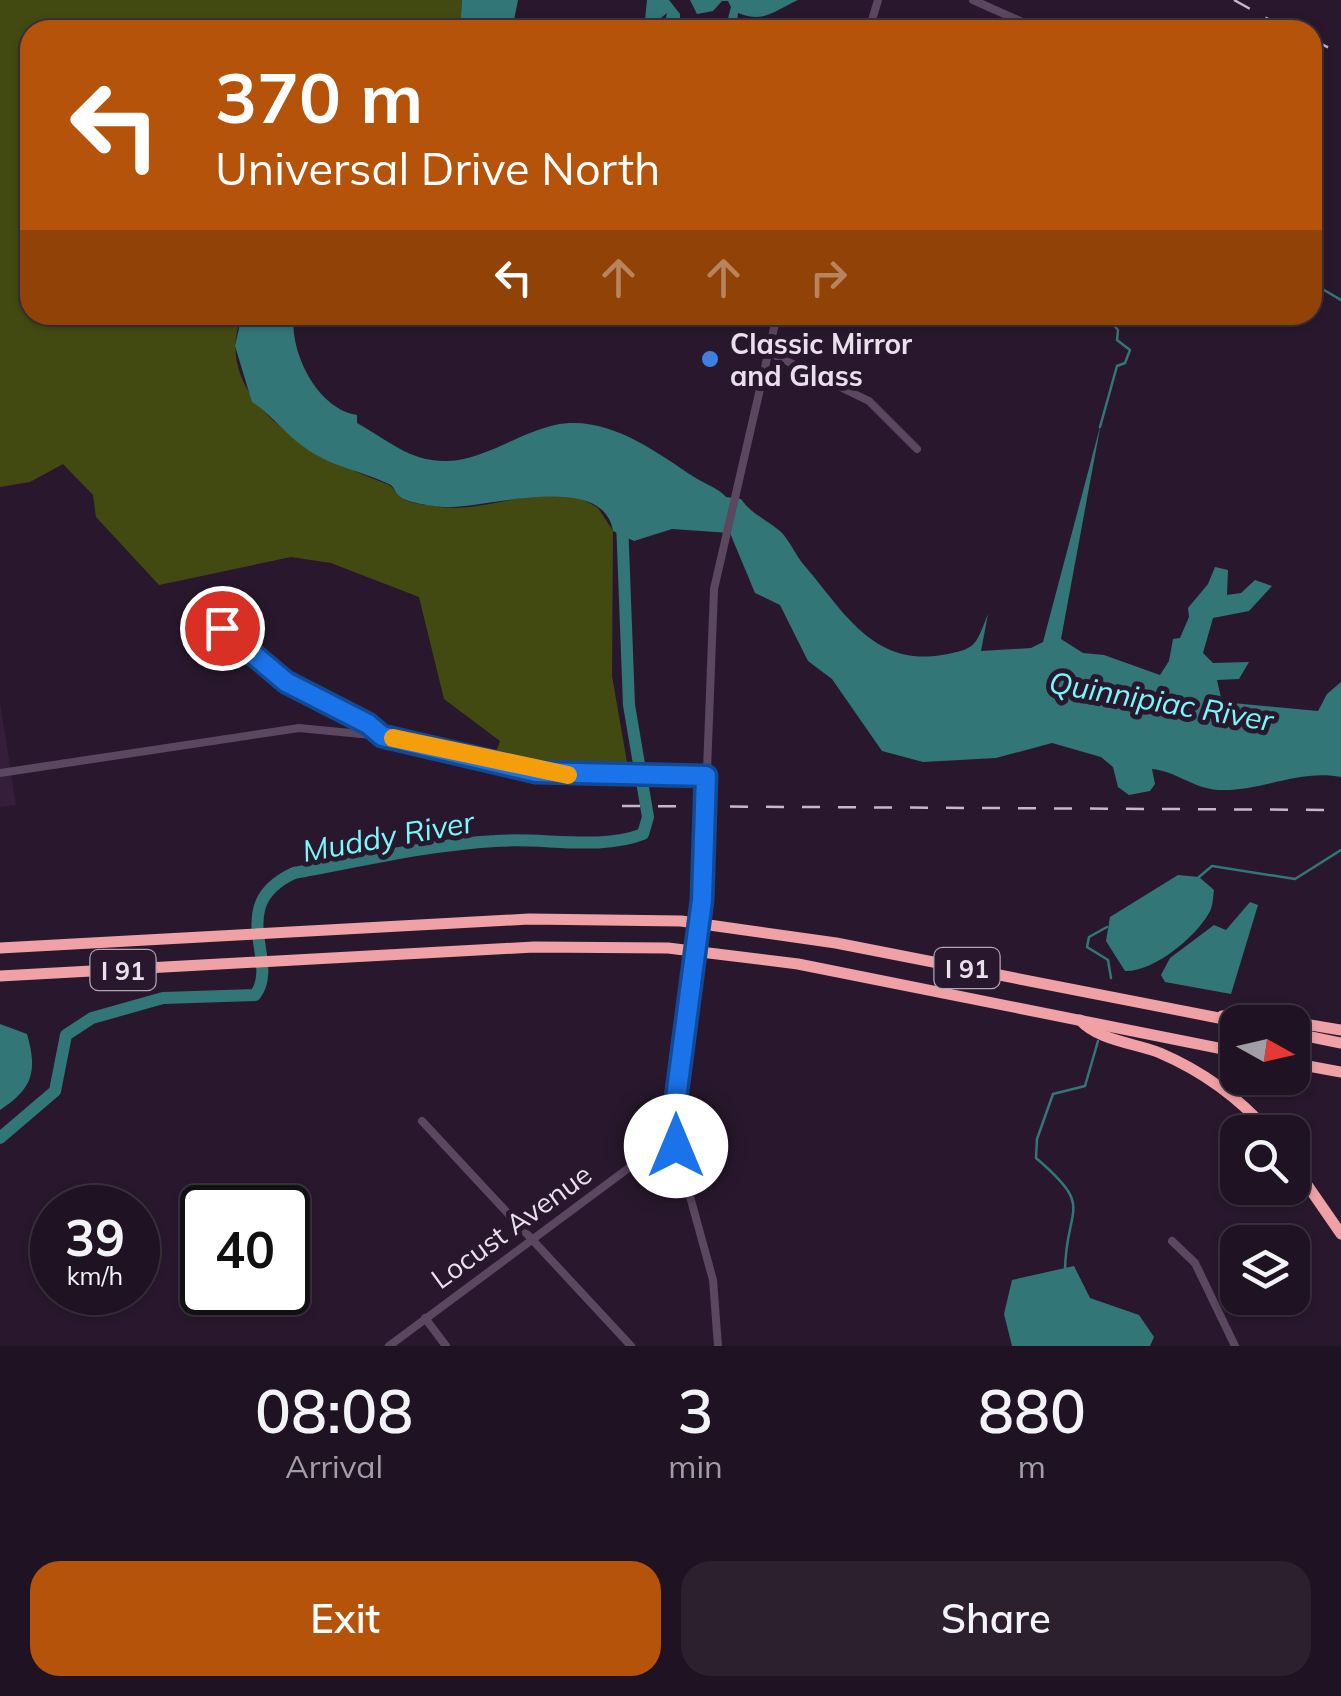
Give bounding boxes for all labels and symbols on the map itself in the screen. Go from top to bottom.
place label: Classic Mirror and Glass [730,326,912,393]
marker: Classic Mirror and Glass [699,348,721,370]
pin [180,586,265,671]
water label: Quinnipiac River [1046,663,1277,740]
water label: Muddy River [299,802,478,870]
road number: I 91 [934,948,1000,988]
road number: I 91 [90,950,156,990]
north arrow [1220,1005,1310,1095]
position arrow [624,1094,728,1198]
street label: Locust Avenue [424,1156,598,1296]
speed limit sign: 40 [180,1185,310,1315]

